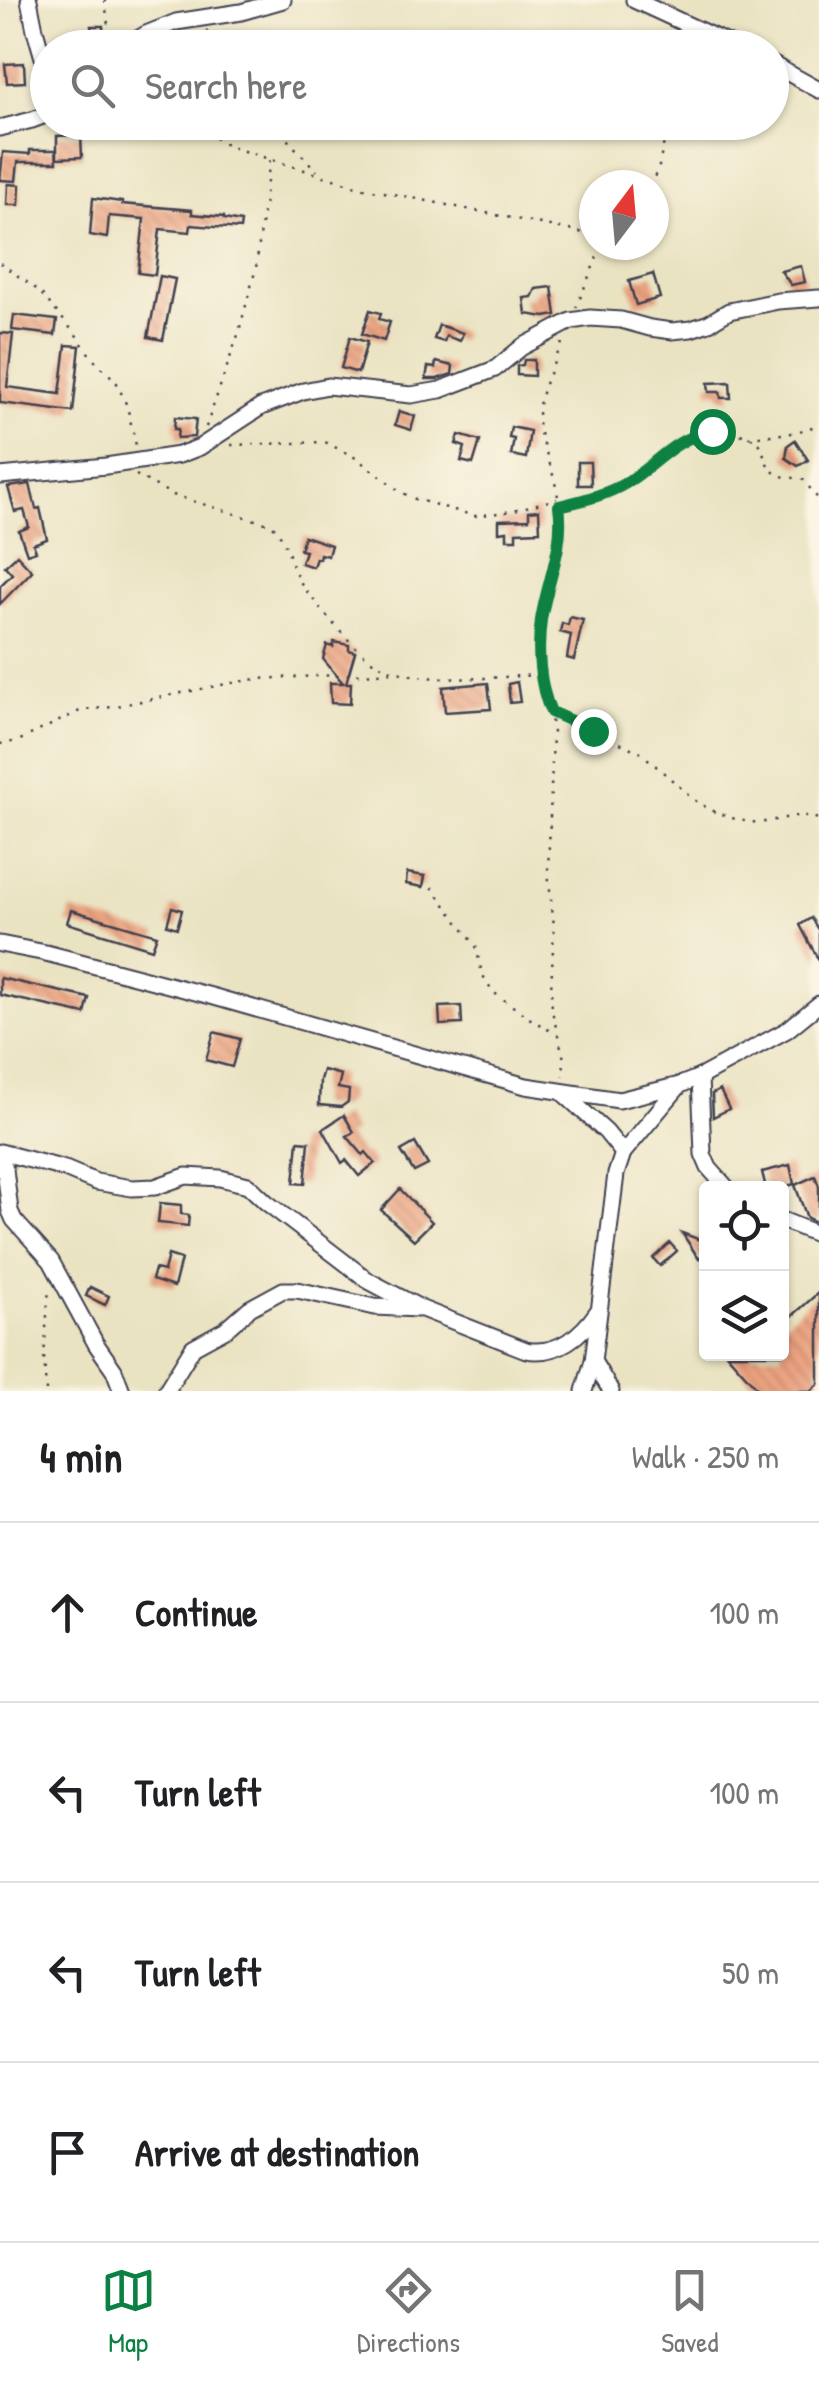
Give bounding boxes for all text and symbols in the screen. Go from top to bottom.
search box [30,30,789,140]
icon: search [65,58,120,113]
text: Search here [145,59,307,111]
north arrow [579,170,669,260]
route start [690,409,736,455]
route end [571,709,617,755]
map controls [699,1181,789,1361]
button: locate [699,1181,789,1271]
button: layers [699,1271,789,1361]
text: 4 min [40,1428,122,1485]
text: Walk · 250 m [632,1435,779,1478]
icon: ahead [40,1585,95,1640]
text: Continue [135,1586,257,1638]
text: 100 m [710,1591,779,1634]
icon: left [40,1765,95,1820]
text: Turn left [135,1766,260,1818]
text: 100 m [710,1771,779,1814]
icon: left [40,1945,95,2000]
text: Turn left [135,1946,260,1998]
text: 50 m [722,1951,779,1994]
icon: arrive [40,2125,95,2180]
text: Arrive at destination [135,2126,419,2178]
tab: Map [101,2263,156,2361]
tab: Directions [357,2263,460,2361]
tab: Saved [661,2263,718,2361]

